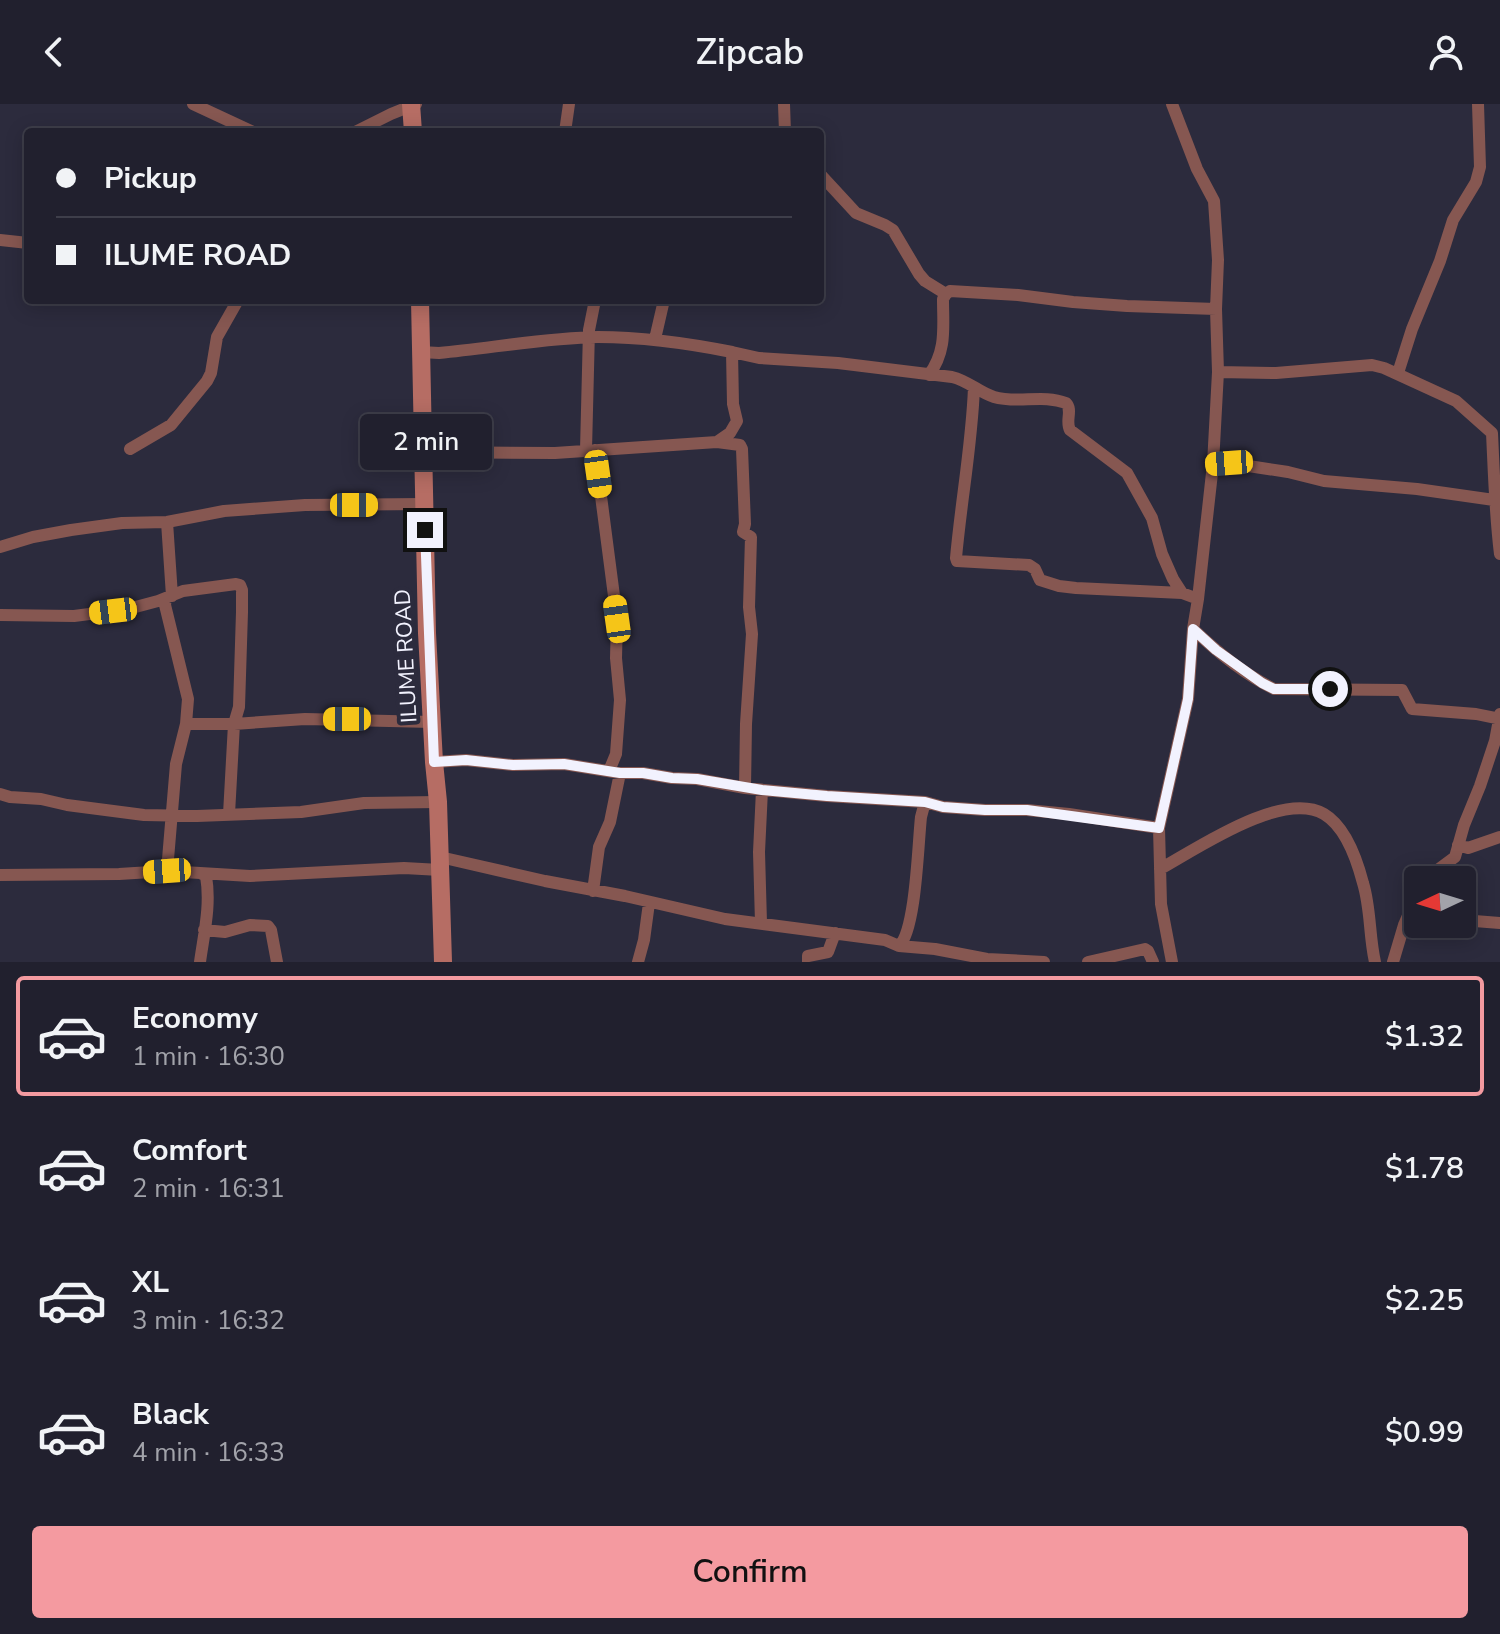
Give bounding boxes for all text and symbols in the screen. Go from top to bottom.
text: Zipcab [696,28,804,77]
icon: back [32,30,76,74]
icon: person [1424,30,1468,74]
text: Pickup [104,158,197,199]
text: ILUME ROAD [104,235,291,276]
callout: 2 min [359,414,491,470]
text: 2 min [393,424,459,459]
car [583,449,613,499]
car [1204,449,1254,477]
car [330,493,378,517]
route end [407,512,443,548]
street label: ILUME ROAD [388,588,424,724]
car [602,594,632,644]
car [88,596,138,626]
route start [1312,671,1348,707]
car [323,707,371,731]
car [142,857,192,885]
north arrow [1404,866,1476,938]
map controls [1404,866,1476,938]
text: Economy [132,998,258,1039]
icon: car [36,1000,108,1072]
text: $1.32 [1385,1016,1464,1057]
text: 1 min · 16:30 [132,1039,285,1074]
text: Comfort [132,1130,247,1171]
icon: car [36,1132,108,1204]
text: $1.78 [1385,1148,1464,1189]
text: 2 min · 16:31 [132,1171,285,1206]
text: XL [132,1262,169,1303]
icon: car [36,1264,108,1336]
text: $2.25 [1385,1280,1464,1321]
text: 3 min · 16:32 [132,1303,285,1338]
text: Black [132,1394,209,1435]
icon: car [36,1396,108,1468]
text: $0.99 [1385,1412,1464,1453]
text: 4 min · 16:33 [132,1435,285,1470]
button: Confirm [32,1526,1468,1618]

